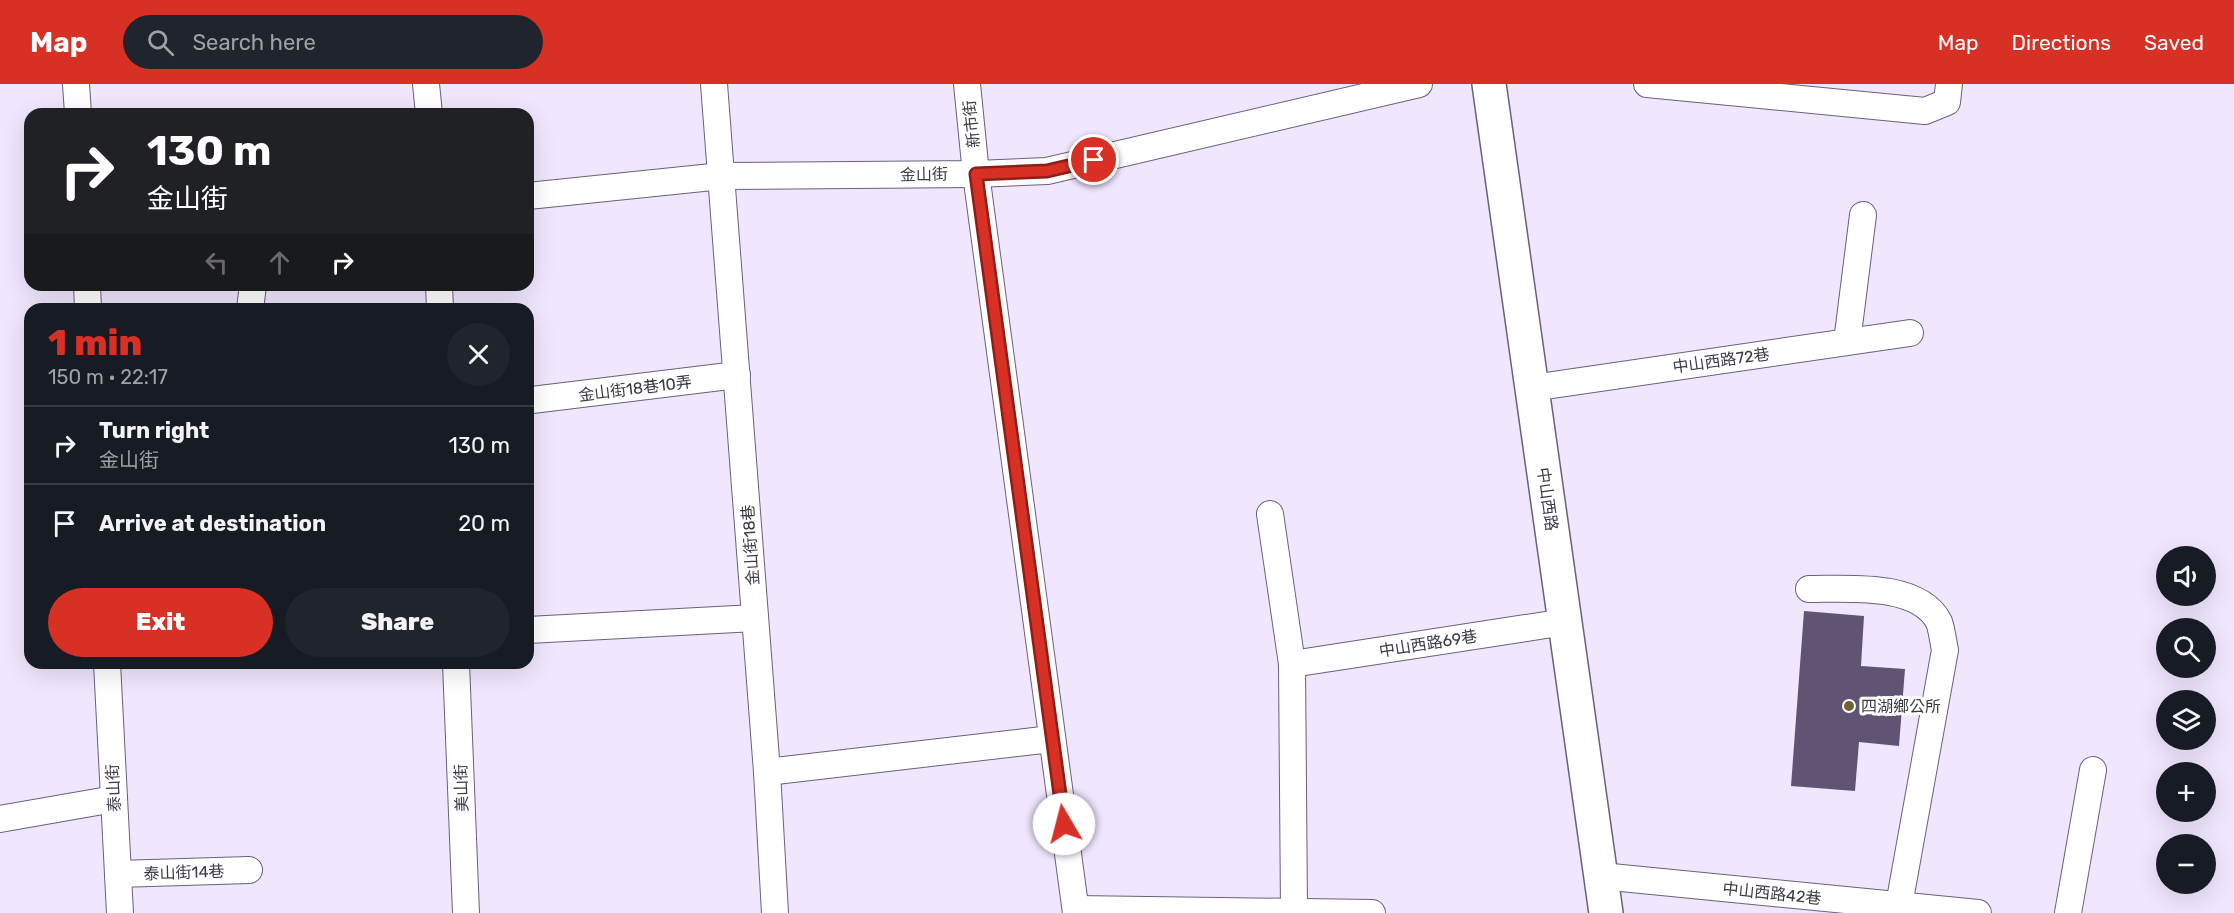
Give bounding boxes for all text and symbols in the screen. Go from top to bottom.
search box [123,15,543,69]
text: Map [30,26,87,59]
icon: search [144,26,177,59]
text: Search here [192,29,316,56]
text: Map [1938,30,1979,55]
text: Directions [2012,30,2111,55]
text: Saved [2144,30,2204,55]
street label: 新市街 [960,99,983,149]
text: 130 m [147,126,272,176]
icon: right [48,132,126,210]
pin [1068,134,1119,185]
icon: arrive [1077,143,1110,176]
street label: 金山街 [900,165,948,184]
text: 金山街 [147,183,228,215]
icon: left [200,246,233,279]
icon: ahead [263,246,296,279]
icon: right [326,246,359,279]
text: 1 min [48,321,142,364]
button: close [447,323,510,386]
street label: 中山西路72巷 [1671,344,1771,377]
text: 150 m · 22:17 [48,365,168,389]
street label: 金山街18巷10弄 [577,372,693,405]
text: Turn right [99,417,209,444]
icon: right [48,429,81,462]
text: 130 m [448,432,510,459]
text: 金山街 [99,448,159,472]
street label: 中山西路 [1534,466,1561,532]
street label: 金山街18巷 [738,504,763,586]
icon: arrive [48,507,81,540]
text: Arrive at destination [99,510,326,537]
text: 20 m [458,510,510,537]
map controls [2156,546,2216,894]
button: sound [2156,546,2216,606]
button: Exit [48,588,273,657]
button: Share [285,588,510,657]
button: search [2156,618,2216,678]
street label: 中山西路69巷 [1378,626,1479,661]
button: layers [2156,690,2216,750]
place label: 四湖鄉公所 [1861,697,1941,716]
marker: 四湖鄉公所 [1842,699,1856,713]
button: + [2156,762,2216,822]
street label: 泰山街 [103,764,124,812]
street label: 美山街 [451,764,472,812]
position arrow [1032,792,1096,856]
button: − [2156,834,2216,894]
street label: 泰山街14巷 [143,862,225,883]
street label: 中山西路42巷 [1722,879,1822,908]

